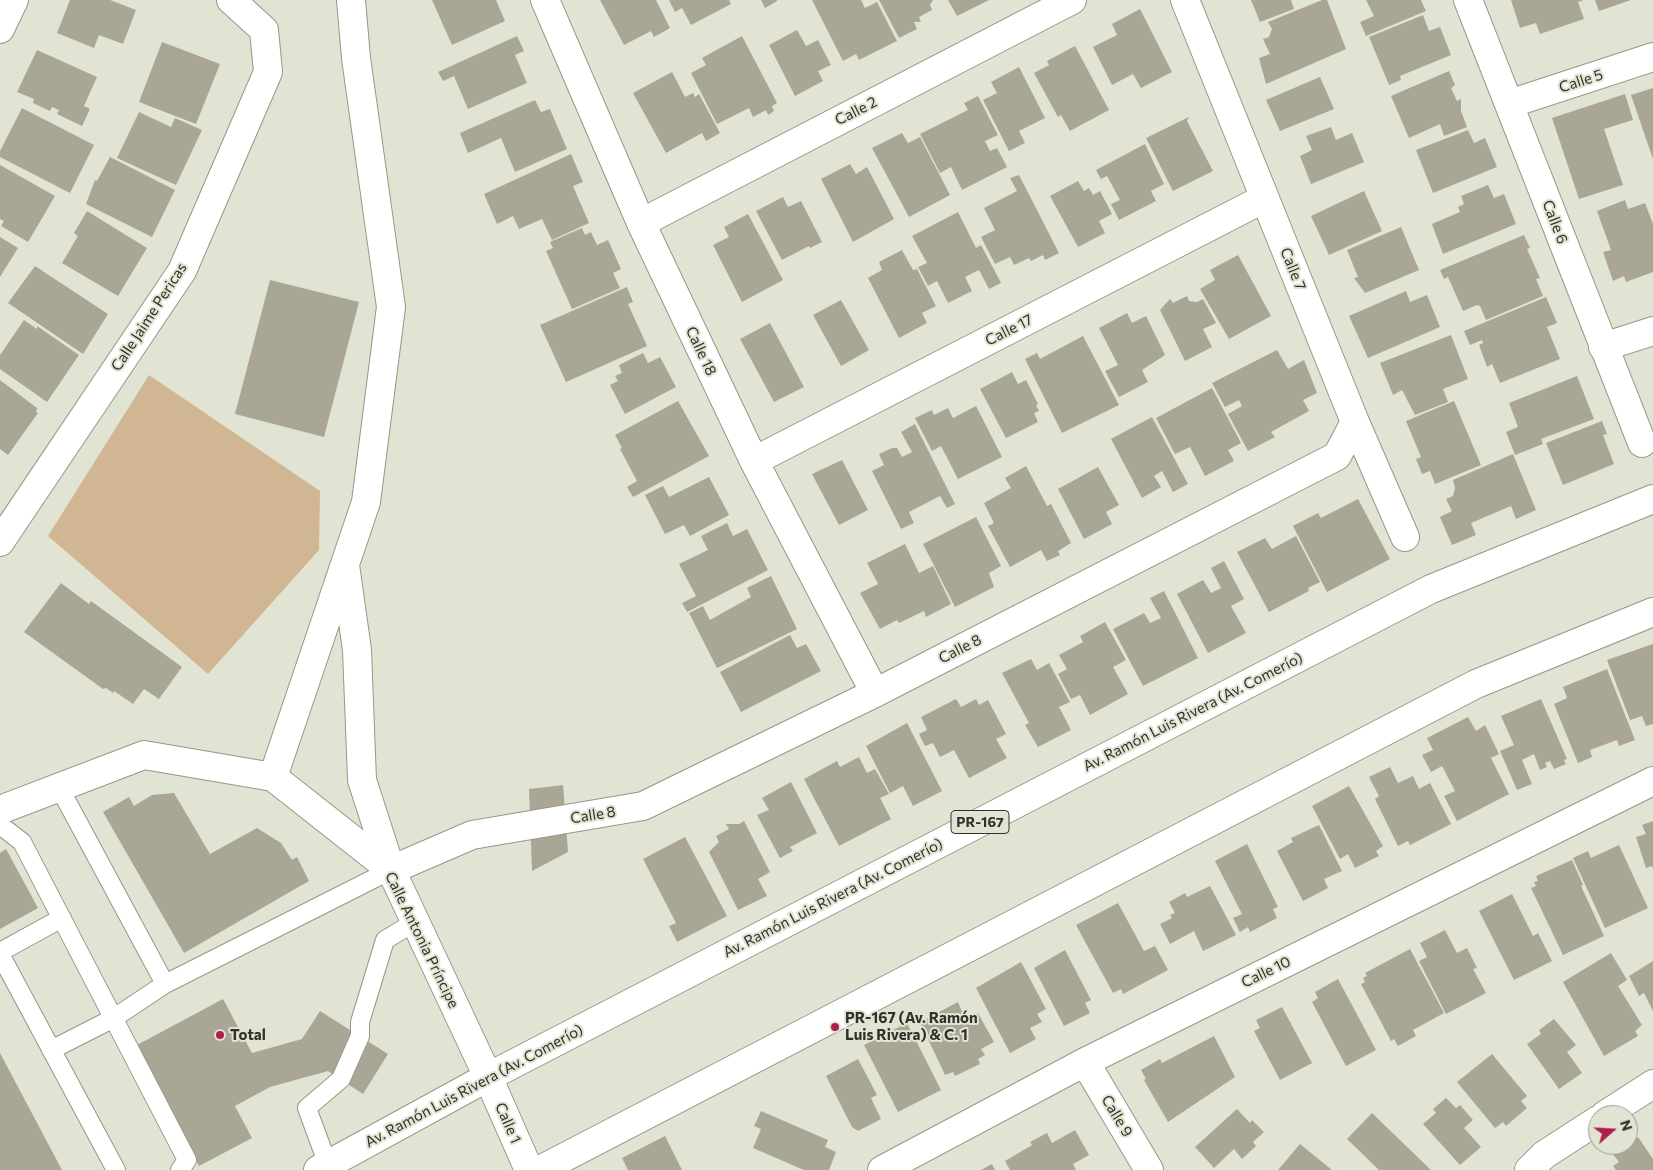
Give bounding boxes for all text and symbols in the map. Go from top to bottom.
street label: Calle 5 [1557,65,1605,97]
street label: Calle 2 [832,93,880,129]
street label: Calle 6 [1538,197,1572,247]
street label: Calle 7 [1276,245,1310,293]
street label: Calle Jaime Pericas [107,259,191,375]
street label: Calle 17 [982,310,1036,350]
street label: Calle 18 [682,324,720,378]
street label: Calle 8 [936,631,984,667]
street label: Av. Ramón Luis Rivera (Av. Comerío) [1080,649,1306,775]
street label: Calle 8 [569,803,617,827]
road number: PR-167 [951,810,1009,834]
street label: Av. Ramón Luis Rivera (Av. Comerío) [720,835,946,961]
street label: Calle Antonia Príncipe [381,869,463,1011]
street label: Calle 10 [1238,952,1294,992]
place label: PR-167 (Av. Ramón Luis Rivera) & C. 1 [845,1009,978,1044]
street label: Av. Ramón Luis Rivera (Av. Comerío) [362,1021,586,1151]
marker: PR-167 (Av. Ramón Luis Rivera) & C. 1 [829,1021,841,1033]
place label: Total [230,1026,266,1044]
marker: Total [214,1029,226,1041]
street label: Calle 9 [1098,1092,1136,1140]
street label: Calle 1 [491,1100,525,1146]
north arrow [1588,1105,1638,1155]
text: N [1617,1118,1636,1133]

